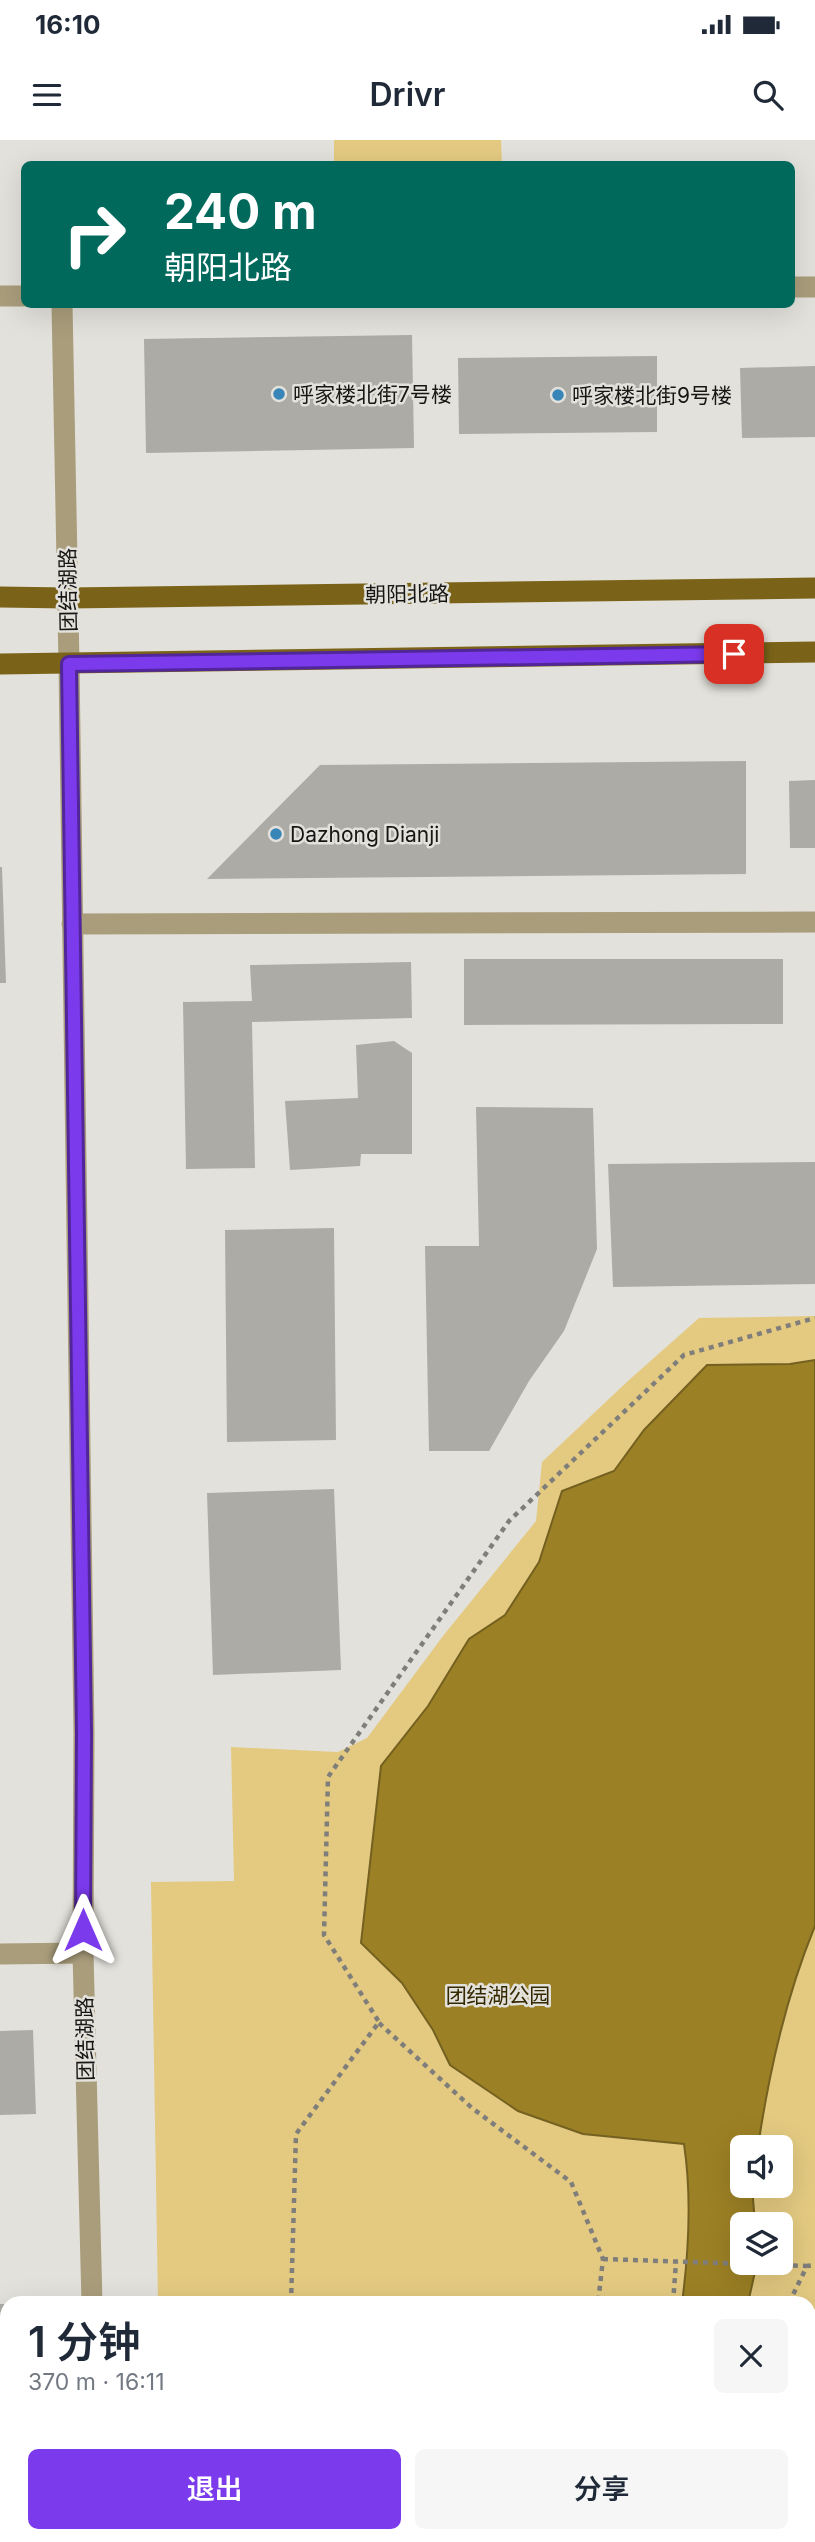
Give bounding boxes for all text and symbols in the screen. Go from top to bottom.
text: 16:10 [35,9,101,40]
text: Drivr [370,75,445,114]
icon: menu [28,76,66,114]
icon: search [749,76,787,114]
text: 240 m [164,182,317,241]
icon: right [49,189,140,280]
text: 朝阳北路 [164,248,292,287]
place label: 呼家楼北街7号楼 [293,382,452,407]
place label: 呼家楼北街9号楼 [572,383,732,408]
marker: 呼家楼北街7号楼 [271,386,287,402]
marker: 呼家楼北街9号楼 [550,387,566,403]
street label: 团结湖路 [55,548,81,632]
street label: 朝阳北路 [365,581,449,607]
pin [704,624,764,684]
icon: arrive [715,635,753,673]
place label: Dazhong Dianji [290,822,439,847]
marker: Dazhong Dianji [268,826,284,842]
position arrow [46,1893,120,1967]
park label: 团结湖公园 [446,1983,551,2008]
street label: 团结湖路 [72,1997,98,2081]
map controls [730,2135,793,2275]
button: sound [730,2135,793,2198]
button: layers [730,2212,793,2275]
text: 1 分钟 [28,2316,140,2367]
button: close [714,2319,788,2393]
text: 370 m · 16:11 [28,2368,165,2396]
button: 退出 [28,2449,401,2529]
button: 分享 [415,2449,788,2529]

